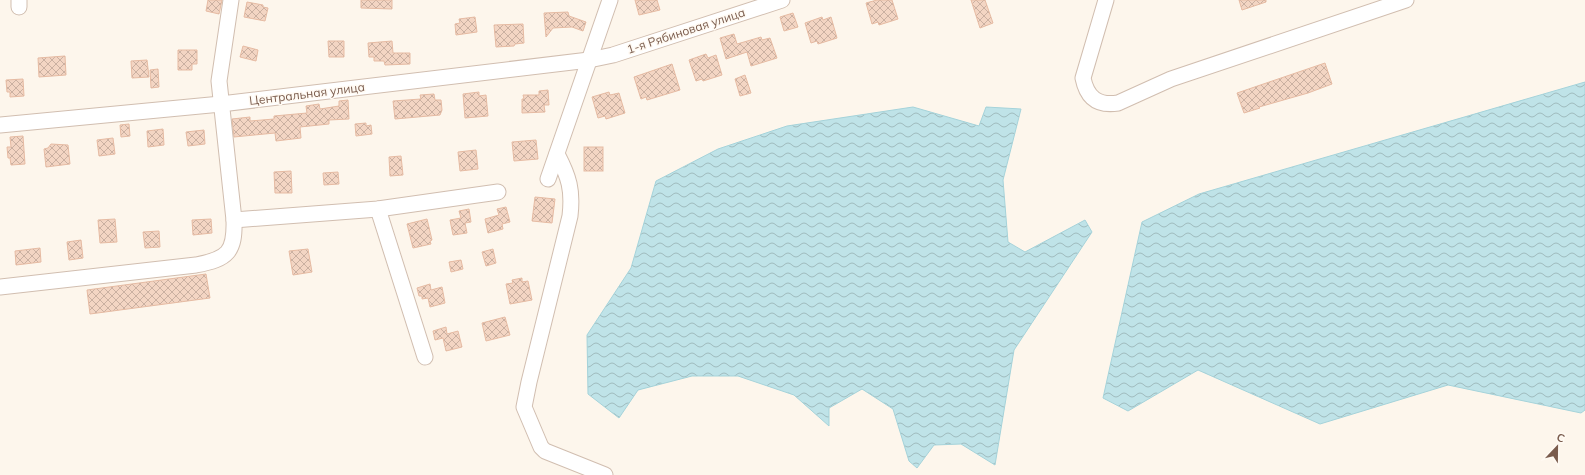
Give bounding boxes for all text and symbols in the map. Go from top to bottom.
street label: 1-я Рябиновая улица [625,4,747,57]
street label: Центральная улица [248,79,366,108]
north arrow [1537,427,1577,467]
text: С [1555,430,1567,446]

